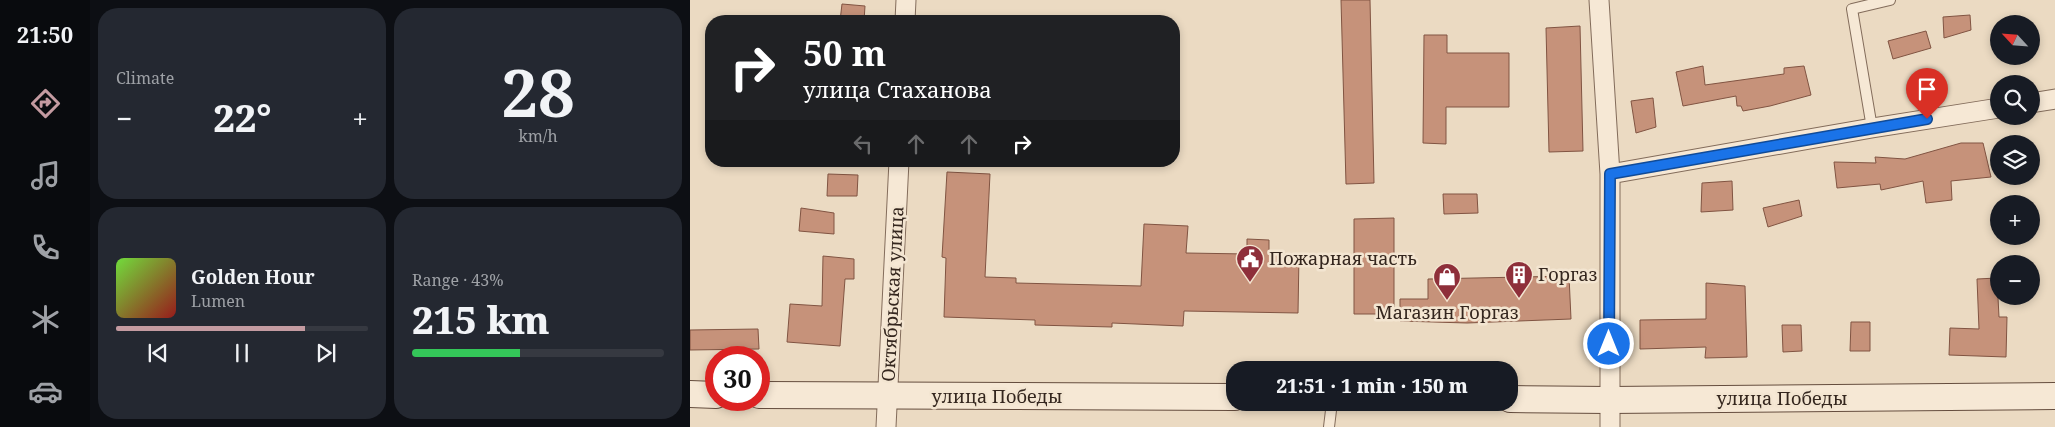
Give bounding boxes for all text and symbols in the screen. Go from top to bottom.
north arrow [1990,15,2040,65]
map controls [1990,15,2040,305]
text: 21:50 [17,19,73,49]
text: 50 m [803,29,886,76]
icon: right [720,35,785,100]
text: 28 [501,48,575,136]
text: Climate [116,67,174,89]
pin [1906,68,1948,119]
text: улица Стаханова [803,74,992,104]
icon: arrive [1913,75,1941,103]
button: search [1990,75,2040,125]
icon: directions [28,86,63,121]
text: 22° [213,91,271,143]
text: − [116,99,132,137]
text: + [352,99,368,137]
text: km/h [518,125,558,147]
icon: left [849,130,877,158]
icon: ahead [902,130,930,158]
icon: ahead [955,130,983,158]
icon: right [1008,130,1036,158]
button: layers [1990,135,2040,185]
icon: music [28,158,63,193]
button: + [1990,195,2040,245]
street label: Октябрьская улица [875,206,909,382]
icon: phone [28,230,63,265]
public building icon: Пожарная часть [1235,244,1265,283]
place label: Пожарная часть [1269,246,1417,270]
button: − [1990,255,2040,305]
building icon: Горгаз [1504,260,1534,299]
shop icon: Магазин Горгаз [1432,262,1462,301]
place label: Горгаз [1538,262,1597,286]
text: Golden Hour [191,264,315,290]
text: Range · 43% [412,269,504,291]
text: Lumen [191,290,245,312]
text: 215 km [412,293,550,345]
place label: Магазин Горгаз [1375,300,1519,324]
icon: climate [28,302,63,337]
position arrow [1582,317,1634,369]
icon: previous [144,339,172,367]
icon: pause [228,339,256,367]
icon: next [312,339,340,367]
speed limit sign: 30 [705,346,770,411]
text: 21:51 · 1 min · 150 m [1276,373,1468,399]
icon: car [28,374,63,409]
street label: улица Победы [932,384,1063,408]
street label: улица Победы [1717,386,1848,410]

